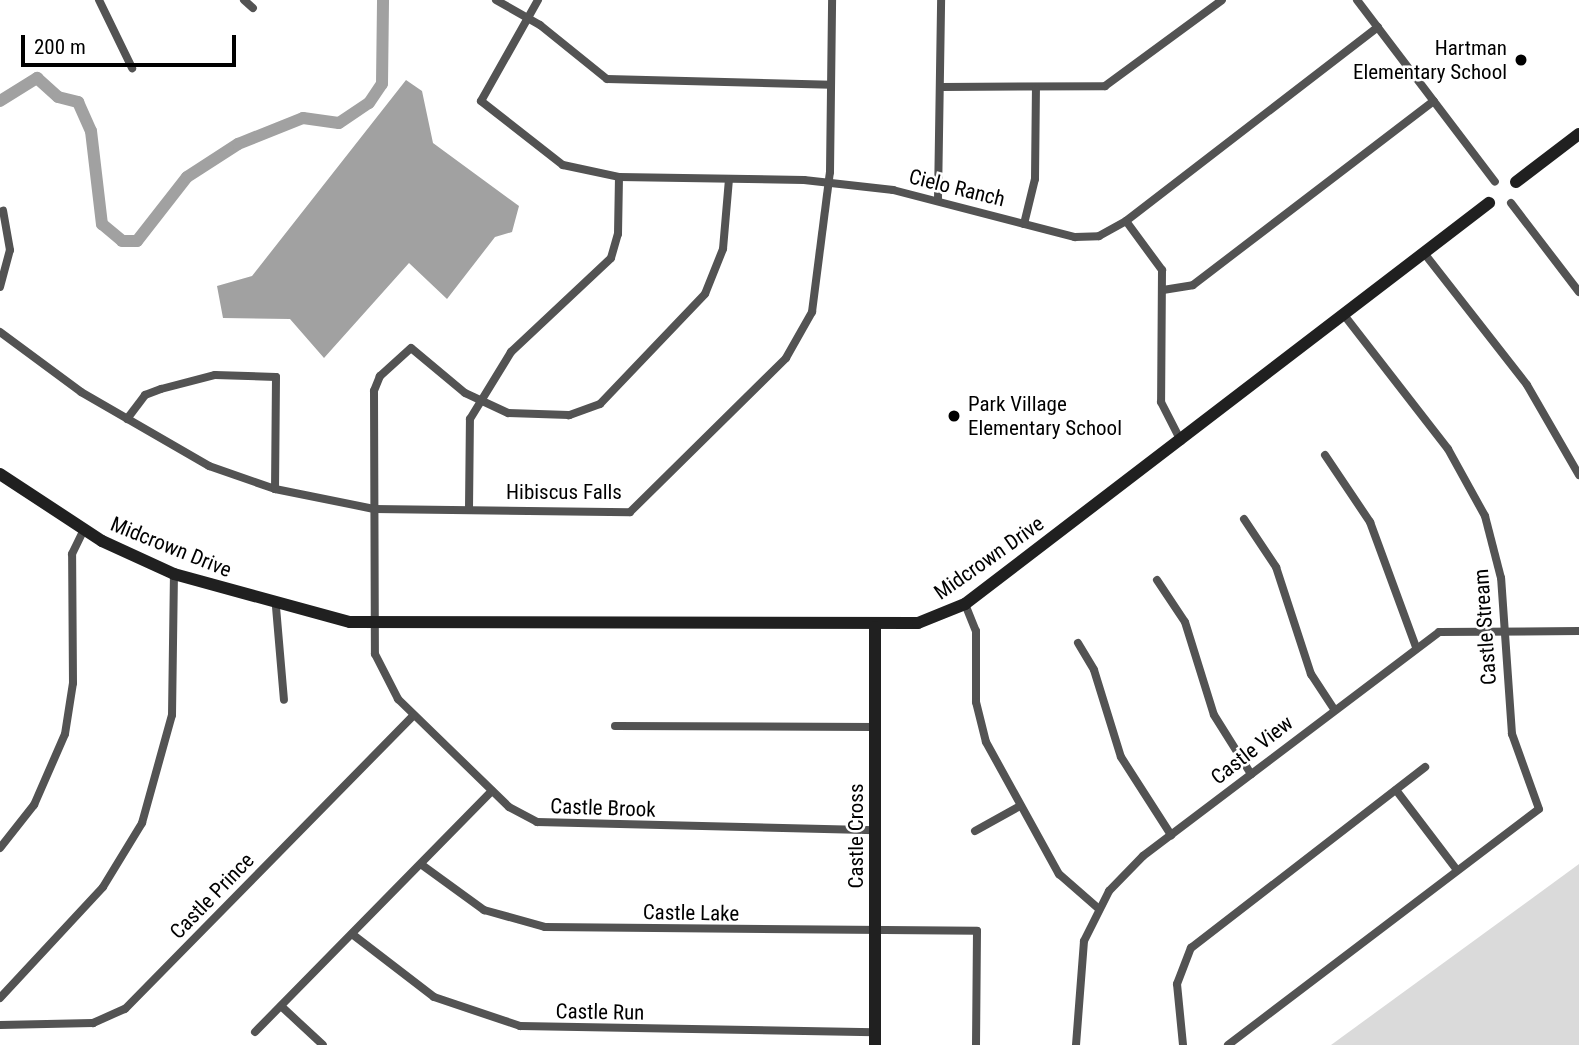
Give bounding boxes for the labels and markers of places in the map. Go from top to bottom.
place label: Hartman Elementary School [1353,35,1507,85]
marker: Hartman Elementary School [1513,52,1529,68]
place label: Park Village Elementary School [968,391,1122,441]
marker: Park Village Elementary School [946,408,962,424]

